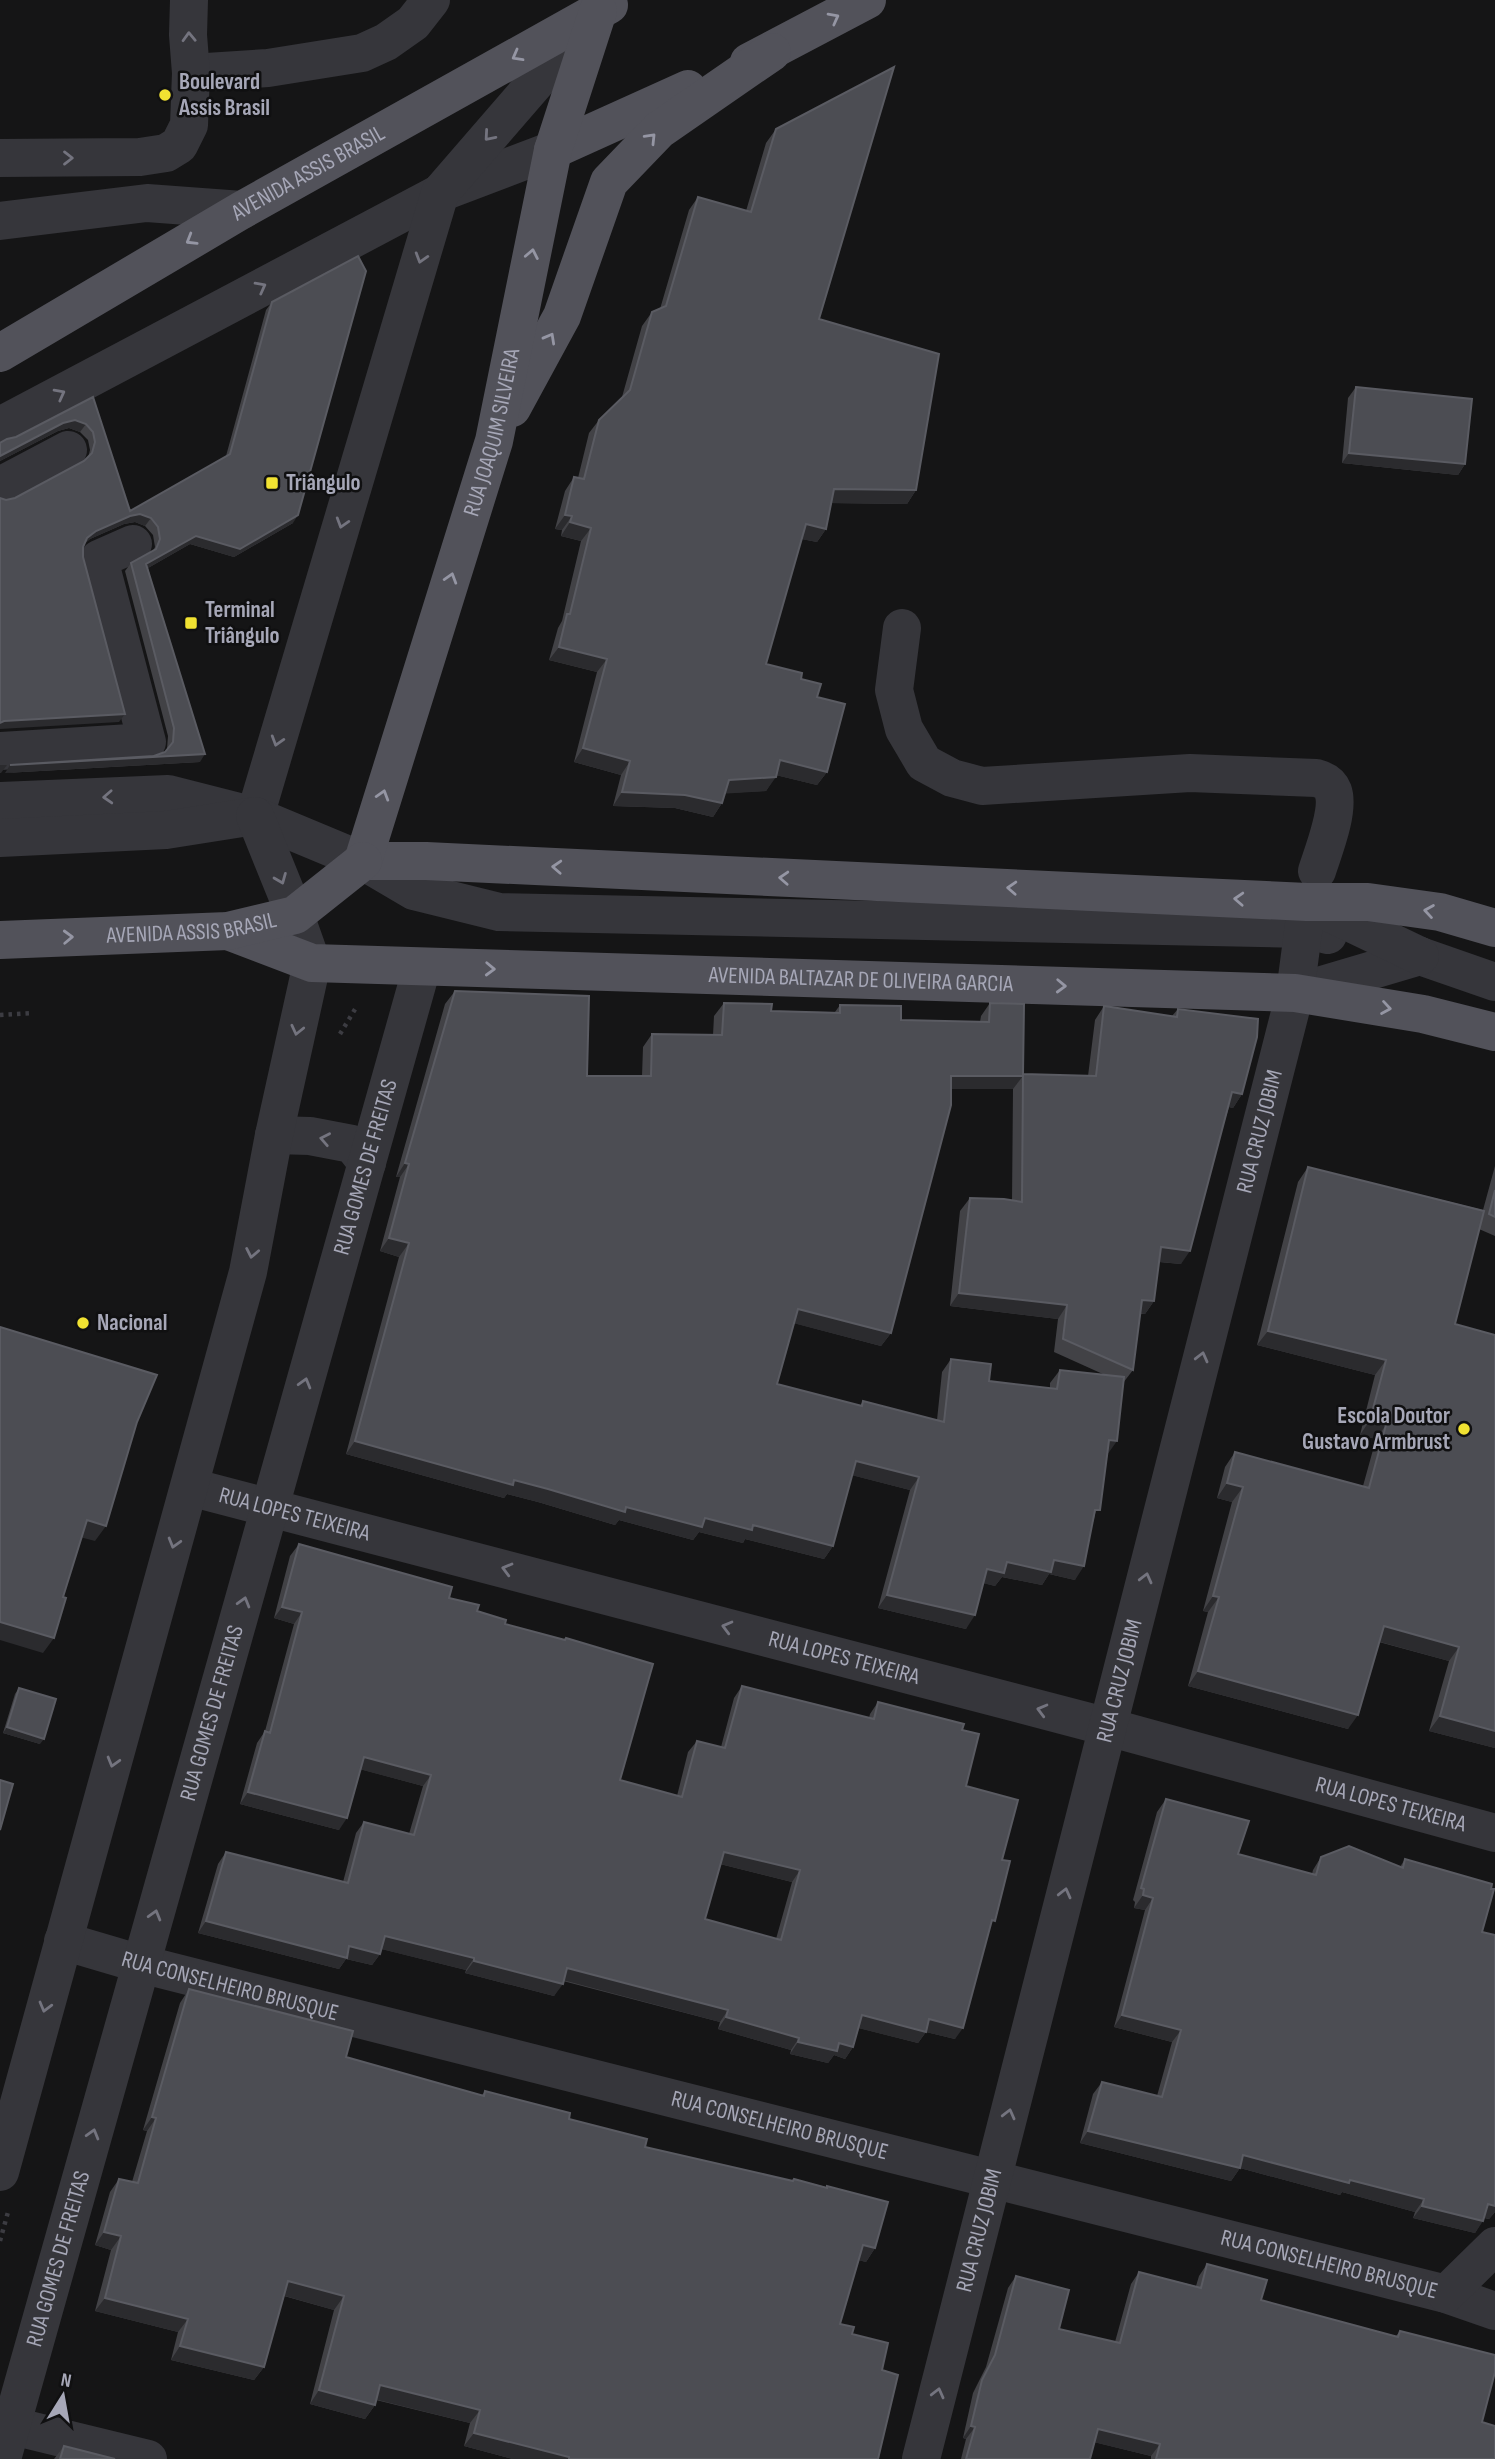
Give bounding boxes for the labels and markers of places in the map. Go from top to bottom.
place label: Boulevard Assis Brasil [178,68,270,122]
marker: Boulevard Assis Brasil [157,87,173,103]
place label: Triângulo [286,469,361,497]
marker: Triângulo [264,475,280,491]
place label: Terminal Triângulo [205,596,280,650]
marker: Terminal Triângulo [183,615,199,631]
place label: Nacional [97,1309,167,1337]
marker: Nacional [75,1315,91,1331]
place label: Escola Doutor Gustavo Armbrust [1302,1402,1450,1456]
marker: Escola Doutor Gustavo Armbrust [1456,1421,1472,1437]

